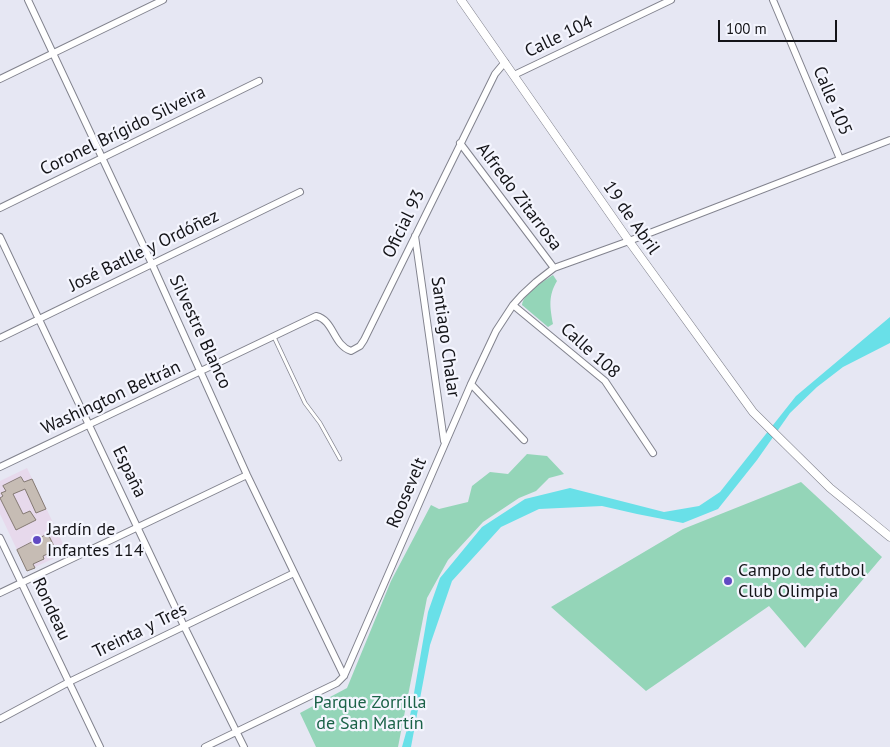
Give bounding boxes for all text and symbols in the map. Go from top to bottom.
scale bar [720,10,839,42]
street label: Calle 104 [522,11,596,63]
text: 100 m [726,19,767,38]
street label: Calle 105 [808,63,856,139]
street label: Coronel Brígido Silveira [37,82,209,180]
street label: Alfredo Zitarrosa [472,139,566,255]
street label: 19 de Abril [598,177,664,259]
street label: Oficial 93 [378,186,430,262]
street label: José Batlle y Ordóñez [65,205,223,297]
street label: Silvestre Blanco [164,272,236,392]
street label: Santiago Chalar [426,275,464,399]
street label: Calle 108 [556,319,624,383]
street label: Washington Beltrán [38,356,184,440]
street label: España [107,443,151,501]
street label: Roosevelt [383,455,431,531]
place label: Jardín de Infantes 114 [47,519,143,562]
marker: Jardín de Infantes 114 [31,534,43,546]
place label: Campo de futbol Club Olimpia [738,560,866,602]
street label: Rondeau [27,574,75,644]
marker: Campo de futbol Club Olimpia [722,575,734,587]
street label: Treinta y Tres [89,599,191,663]
park label: Parque Zorrilla de San Martín [314,692,426,734]

